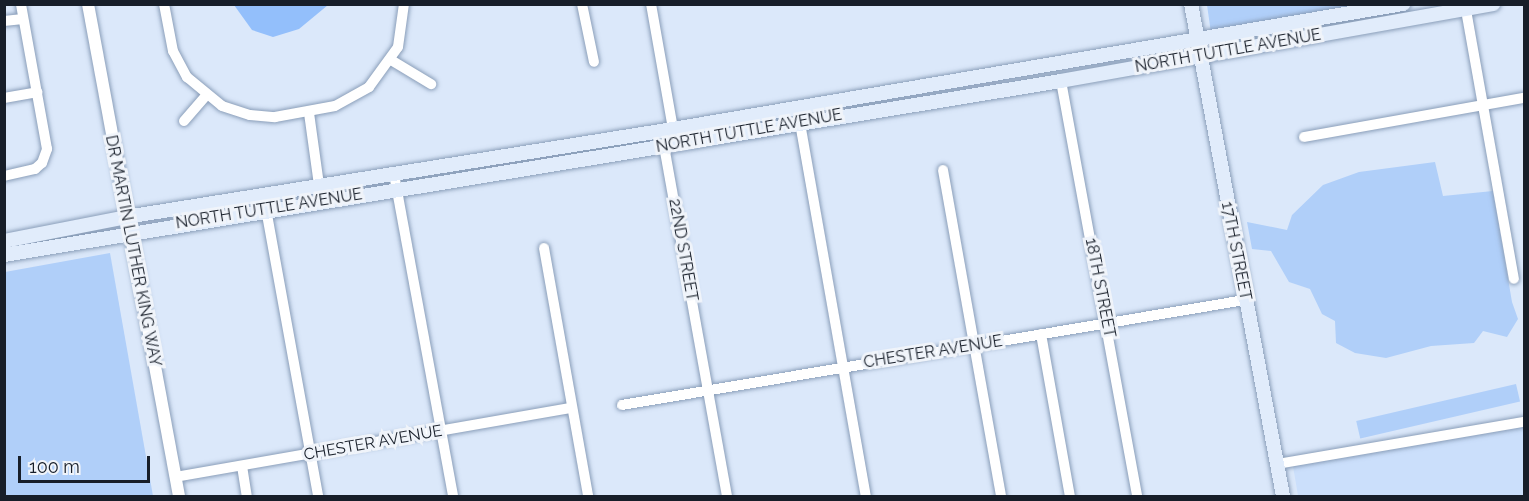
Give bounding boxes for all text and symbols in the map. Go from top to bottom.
street label: NORTH TUTTLE AVENUE [1133,25,1323,77]
street label: NORTH TUTTLE AVENUE [654,105,844,157]
street label: DR MARTIN LUTHER KING WAY [101,133,165,369]
street label: NORTH TUTTLE AVENUE [174,185,364,233]
street label: 22ND STREET [665,197,701,303]
street label: 17TH STREET [1217,200,1255,302]
street label: 18TH STREET [1081,237,1119,339]
street label: CHESTER AVENUE [862,332,1004,372]
street label: CHESTER AVENUE [302,421,444,465]
scale bar [21,444,153,482]
text: 100 m [29,456,80,477]

